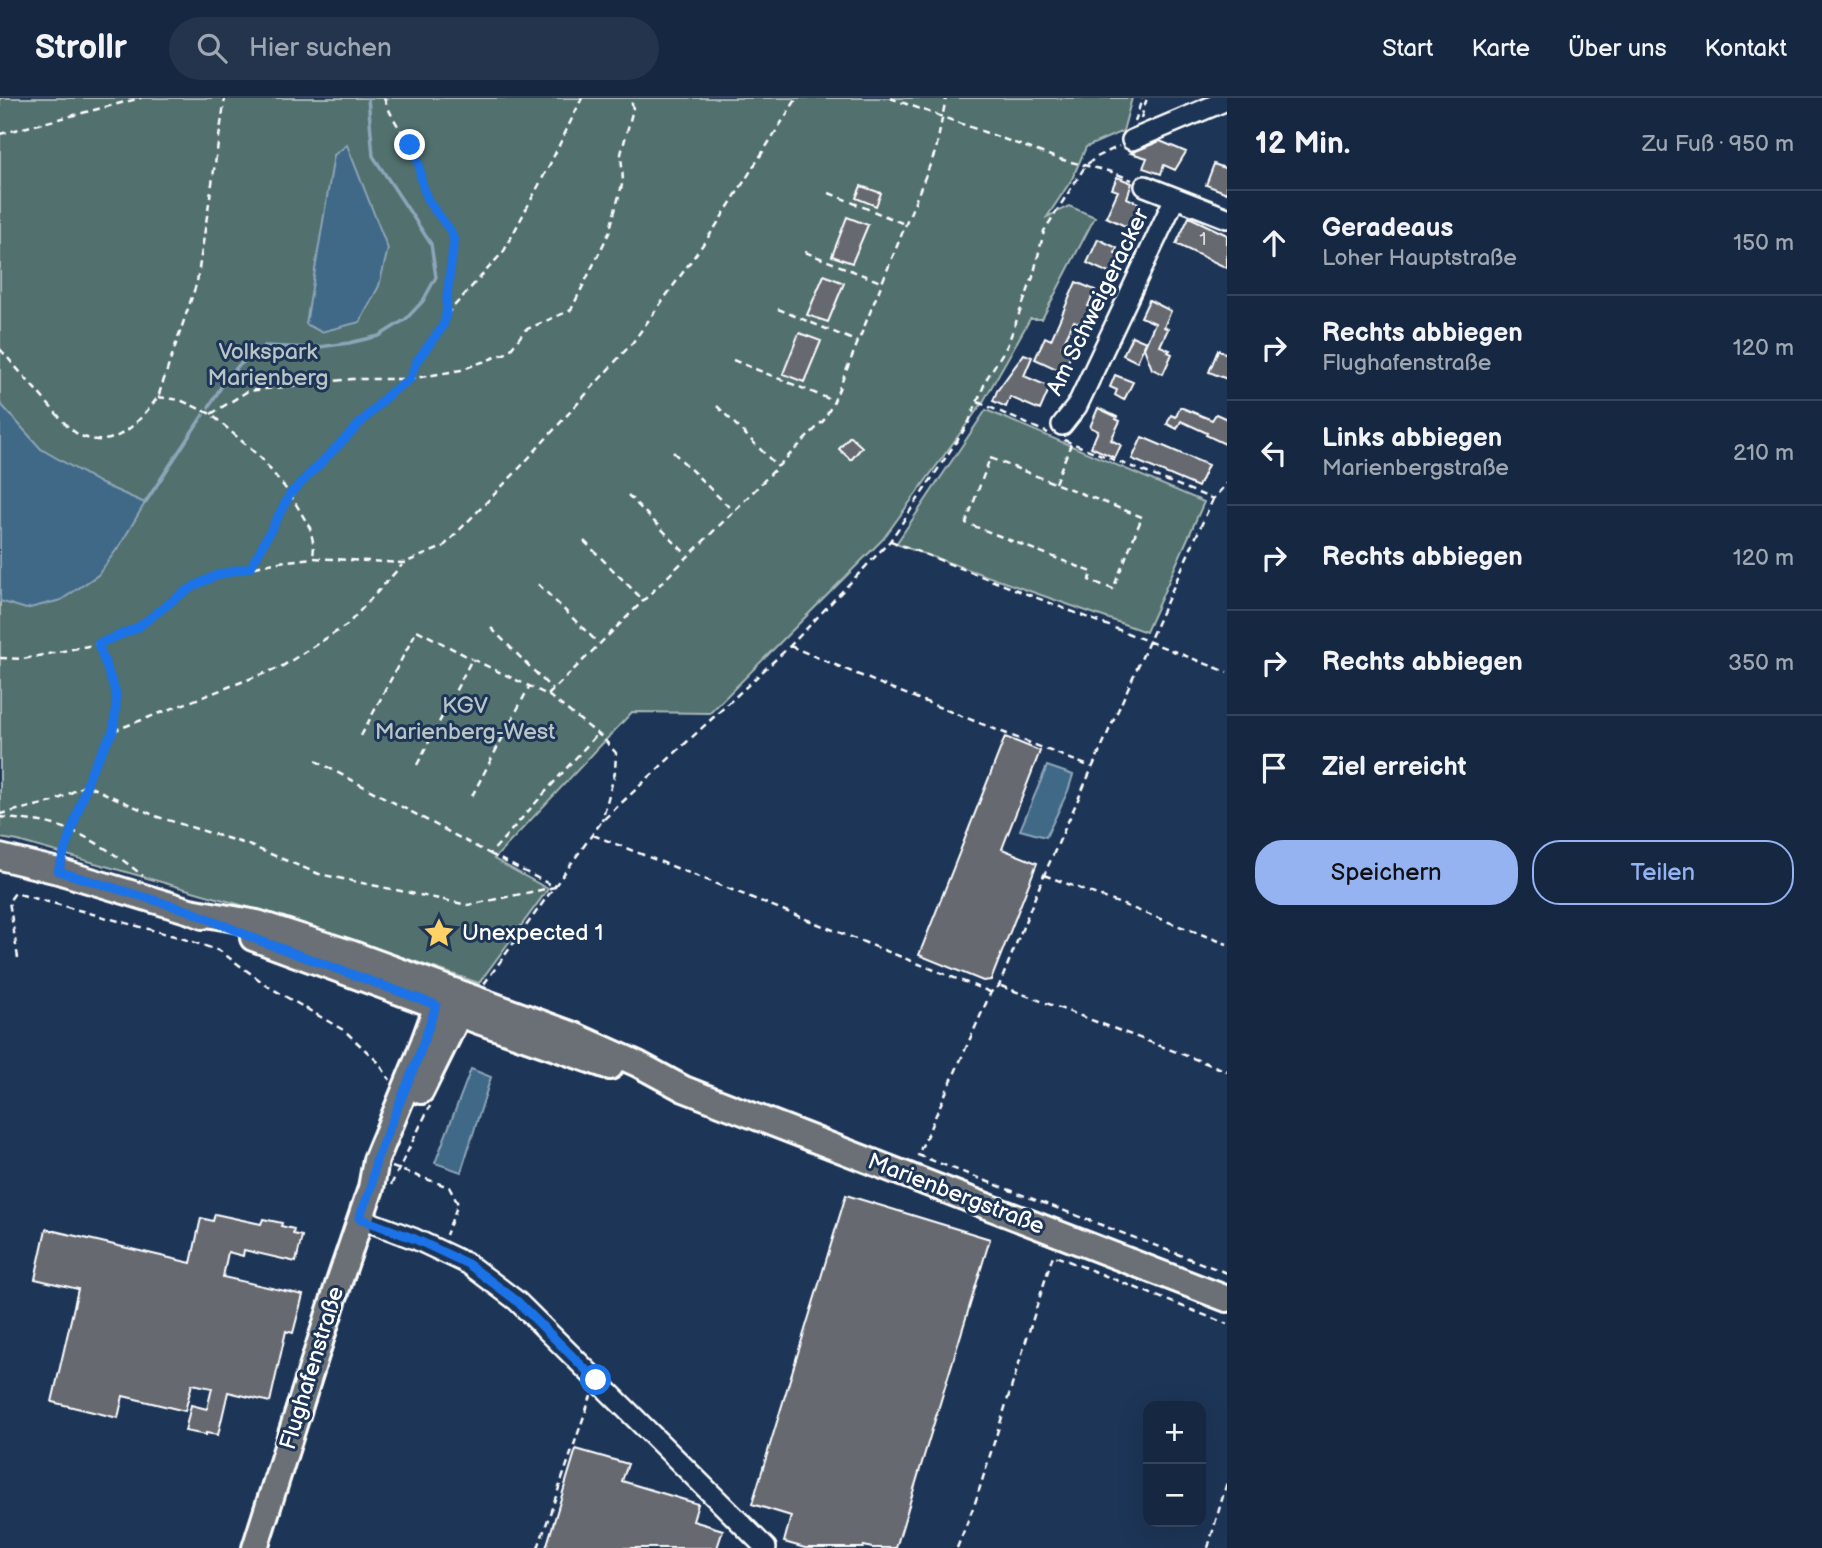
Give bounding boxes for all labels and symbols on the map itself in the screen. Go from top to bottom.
route end [394,129,425,160]
street label: Am Schweigeracker [1041,203,1156,400]
house number: 1 [1199,228,1207,251]
park label: Volkspark Marienberg [207,338,329,392]
park label: KGV Marienberg-West [375,692,555,746]
place icon: Unexpected 1 [422,916,456,950]
place label: Unexpected 1 [462,919,603,947]
street label: Marienbergstraße [864,1147,1048,1241]
street label: Flughafenstraße [274,1283,350,1453]
route start [580,1364,611,1395]

